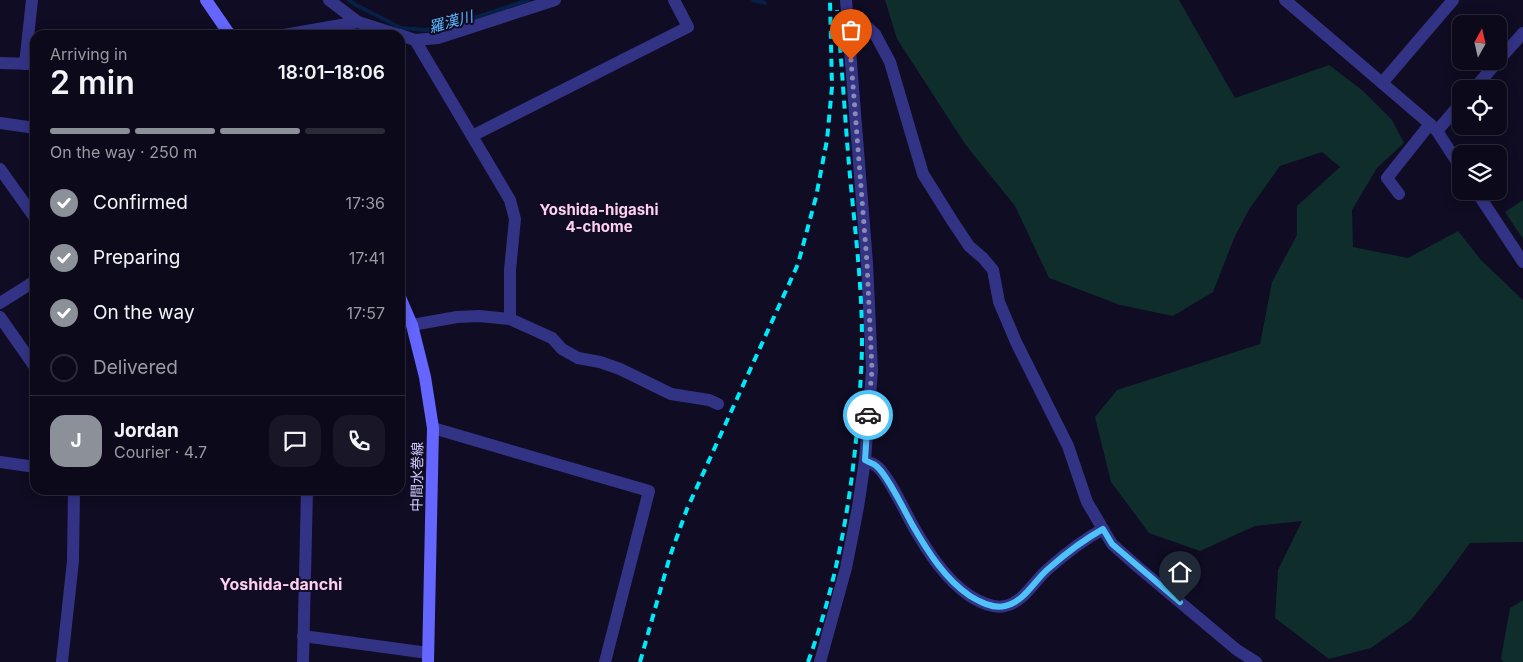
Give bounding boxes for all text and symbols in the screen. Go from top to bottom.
water label: 羅漢川 [427,6,477,37]
pin [830,9,872,60]
north arrow [1452,15,1508,70]
map controls [1452,15,1507,200]
icon: bag [837,16,865,44]
text: Arriving in [50,44,127,64]
text: 18:01–18:06 [278,61,385,84]
text: 2 min [50,63,135,102]
button: locate [1452,80,1507,135]
text: On the way · 250 m [50,142,197,162]
button: layers [1452,145,1507,200]
icon: check [50,189,78,217]
text: Confirmed [93,191,188,214]
text: 17:36 [346,193,385,213]
district label: Yoshida-higashi 4-chome [540,200,658,236]
icon: check [50,244,78,272]
text: Preparing [93,246,180,269]
text: 17:41 [349,248,385,268]
icon: check [50,299,78,327]
text: On the way [93,301,195,324]
text: 17:57 [347,303,385,323]
text: Delivered [93,356,178,379]
courier [843,390,893,440]
icon: car [854,401,882,429]
button: chat [269,415,321,467]
button: phone [333,415,385,467]
text: Jordan [114,419,179,442]
text: J [70,429,82,452]
text: Courier · 4.7 [114,442,207,462]
street label: 中間水巻線 [407,442,426,512]
pin [1159,551,1201,602]
icon: home [1166,558,1194,586]
district label: Yoshida-danchi [220,574,342,594]

